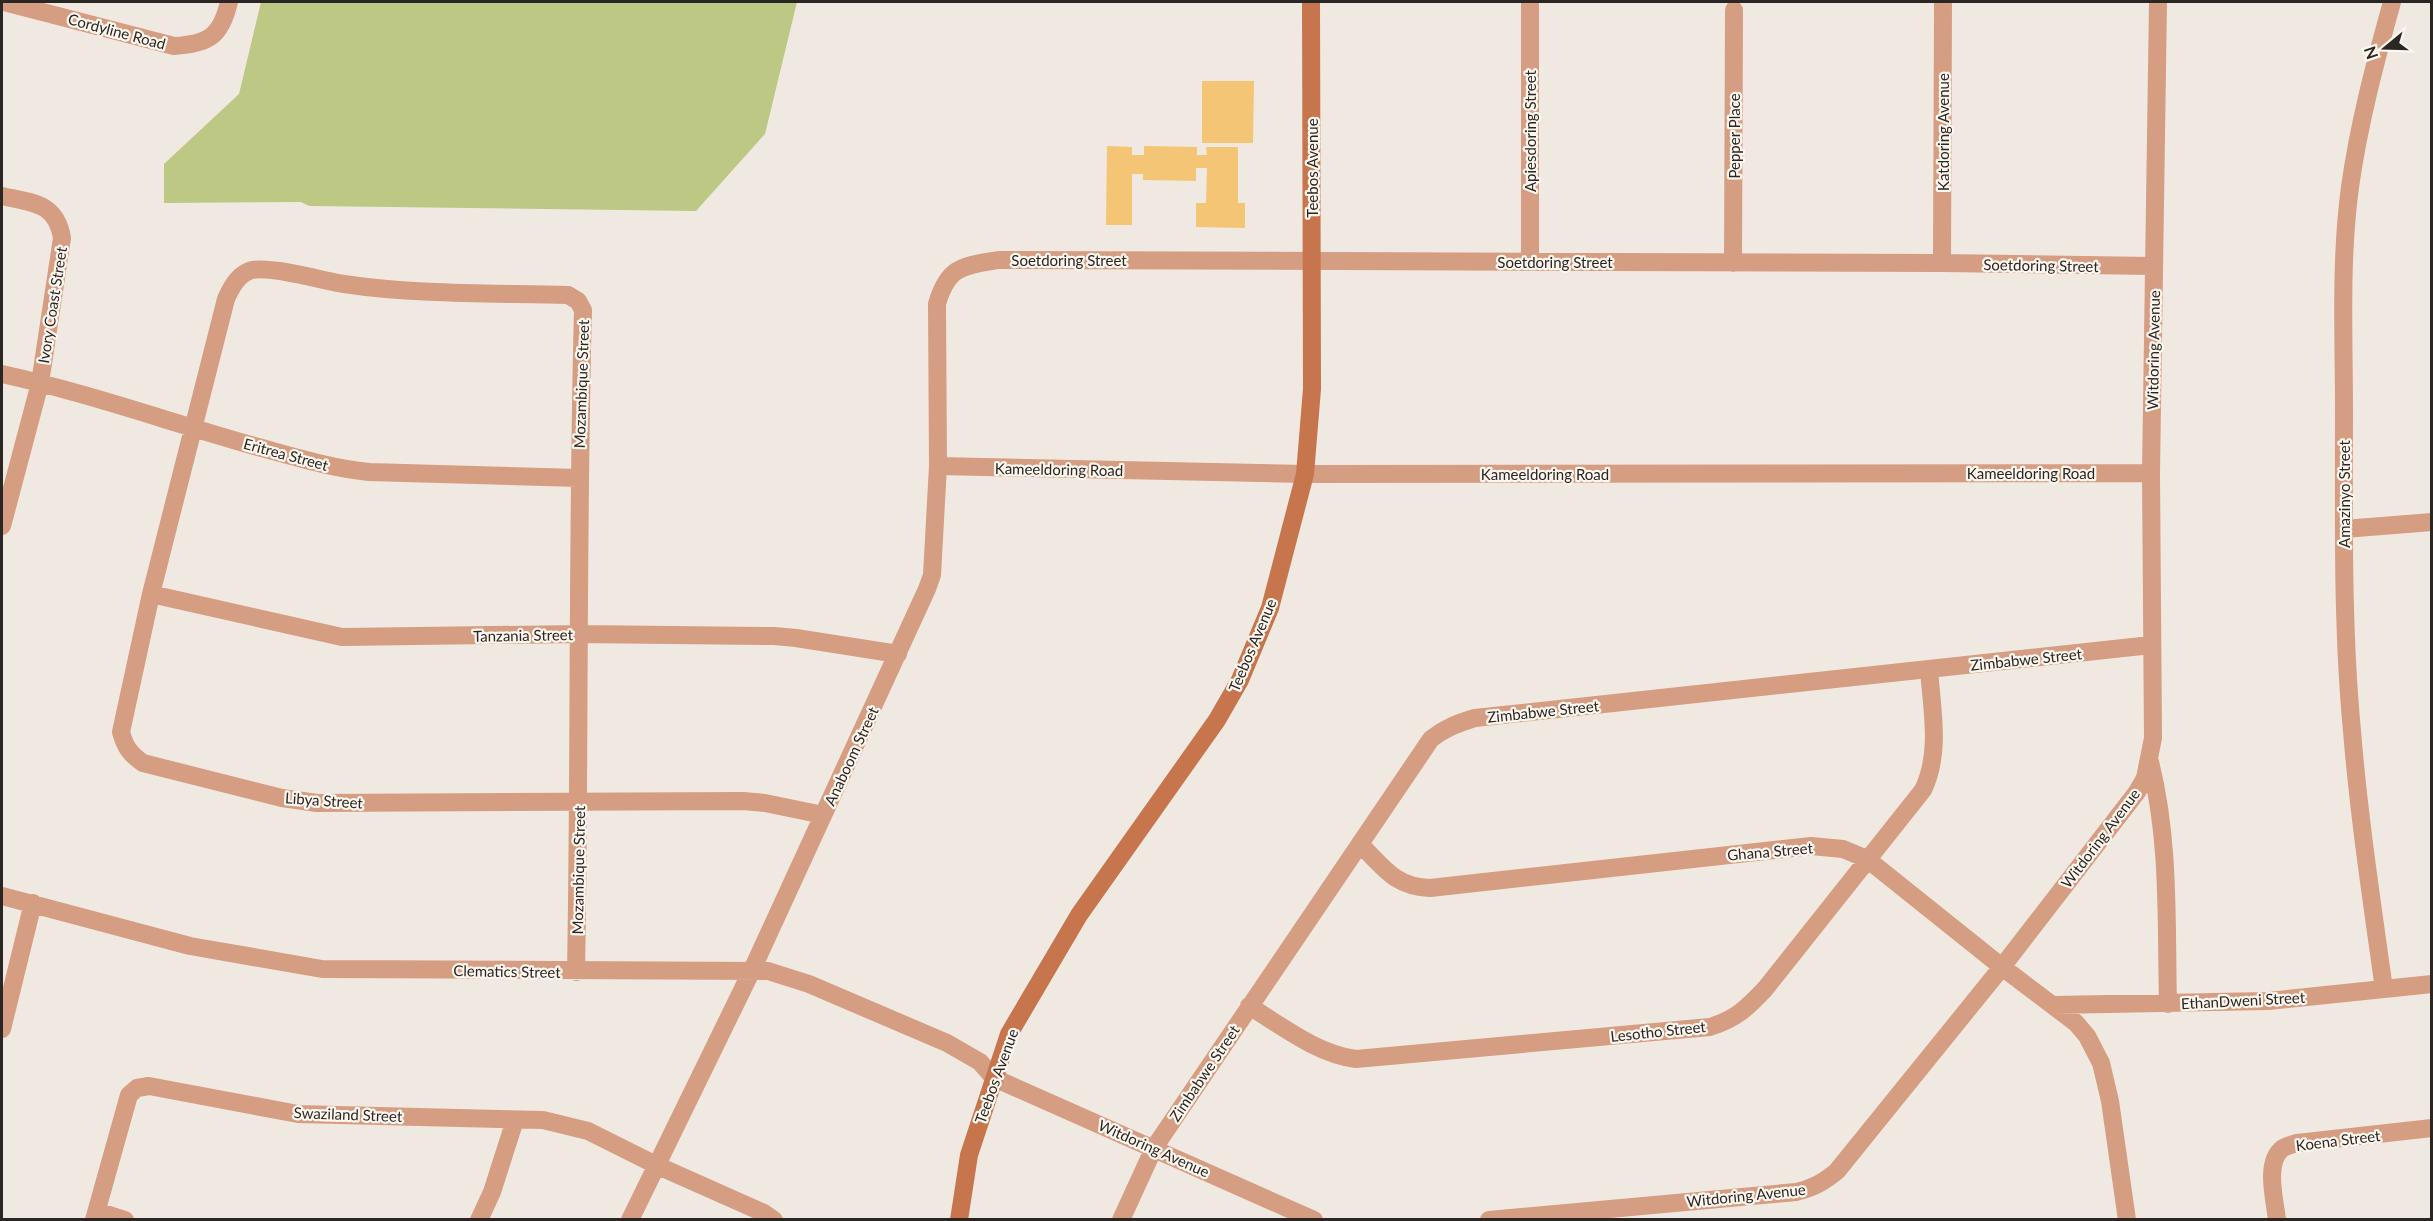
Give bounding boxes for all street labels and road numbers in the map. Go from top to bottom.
street label: Cordyline Road [66,9,168,53]
street label: Apiesdoring Street [1521,69,1539,192]
street label: Katdoring Avenue [1934,73,1952,191]
street label: Pepper Place [1725,93,1743,179]
street label: Teebos Avenue [1303,118,1321,218]
street label: Ivory Coast Street [34,245,70,365]
street label: Soetdoring Street [1011,251,1127,269]
street label: Soetdoring Street [1497,253,1613,271]
street label: Soetdoring Street [1983,255,2099,275]
street label: Witdoring Avenue [2143,290,2163,410]
street label: Mozambique Street [570,319,592,449]
street label: Eritrea Street [242,434,331,474]
street label: Amazinyo Street [2335,439,2353,548]
street label: Kameeldoring Road [995,459,1123,479]
street label: Kameeldoring Road [1967,464,2095,482]
street label: Kameeldoring Road [1481,465,1609,483]
street label: Teebos Avenue [1224,596,1280,694]
street label: Tanzania Street [473,625,574,645]
street label: Zimbabwe Street [1969,644,2083,674]
street label: Zimbabwe Street [1486,696,1600,726]
street label: Anaboom Street [820,703,882,808]
street label: Witdoring Avenue [2057,785,2143,891]
street label: Libya Street [285,788,364,812]
street label: Mozambique Street [568,805,588,934]
street label: Ghana Street [1726,838,1814,864]
street label: Clematics Street [453,961,561,981]
street label: EthanDweni Street [2181,988,2306,1012]
street label: Lesotho Street [1610,1017,1707,1045]
street label: Zimbabwe Street [1165,1021,1243,1124]
street label: Teebos Avenue [971,1026,1021,1126]
street label: Swaziland Street [293,1103,403,1125]
street label: Witdoring Avenue [1096,1115,1212,1181]
street label: Koena Street [2295,1126,2382,1154]
street label: Witdoring Avenue [1686,1180,1806,1210]

